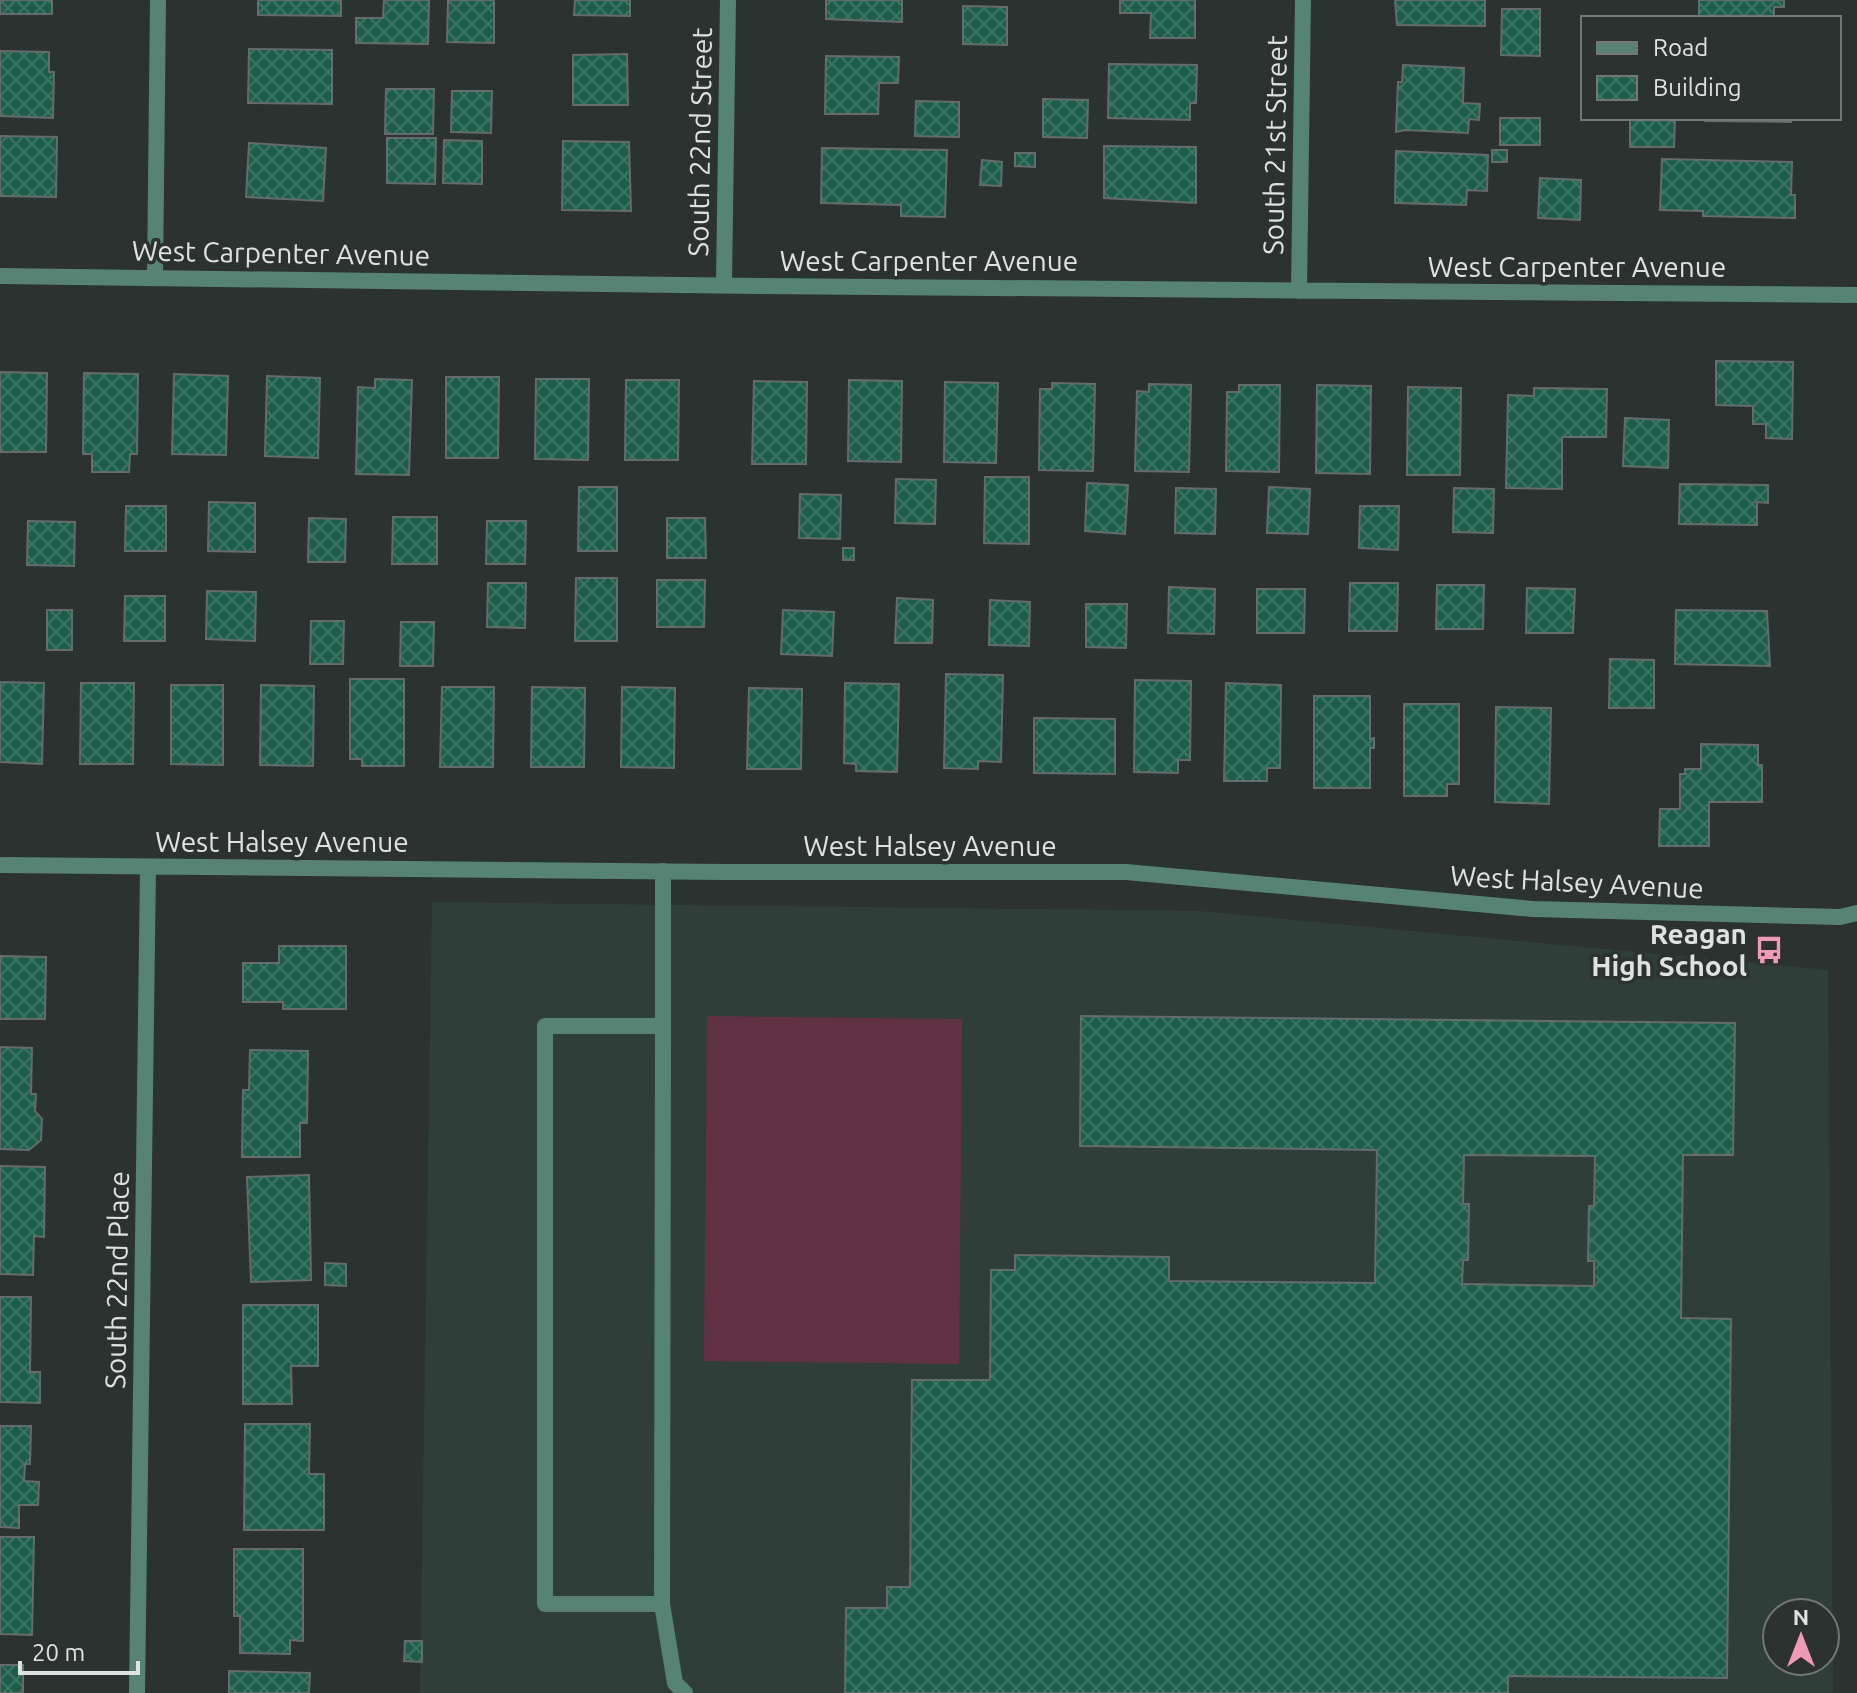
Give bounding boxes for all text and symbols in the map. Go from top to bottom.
legend [1581,16,1841,120]
street label: South 22nd Street [682,27,717,257]
text: Road [1653,34,1708,61]
street label: South 21st Street [1257,35,1292,255]
text: Building [1653,74,1741,101]
street label: West Carpenter Avenue [132,234,430,271]
street label: West Carpenter Avenue [780,245,1078,276]
street label: West Carpenter Avenue [1428,251,1726,282]
street label: West Halsey Avenue [155,826,409,857]
street label: West Halsey Avenue [803,830,1057,861]
street label: West Halsey Avenue [1450,859,1704,904]
place label: Reagan High School [1591,918,1747,981]
bus stop icon: Reagan High School [1754,935,1784,965]
street label: South 22nd Place [99,1171,134,1389]
north arrow [1761,1597,1841,1677]
text: N [1793,1604,1809,1629]
scale bar [20,1625,138,1675]
text: 20 m [32,1639,85,1666]

